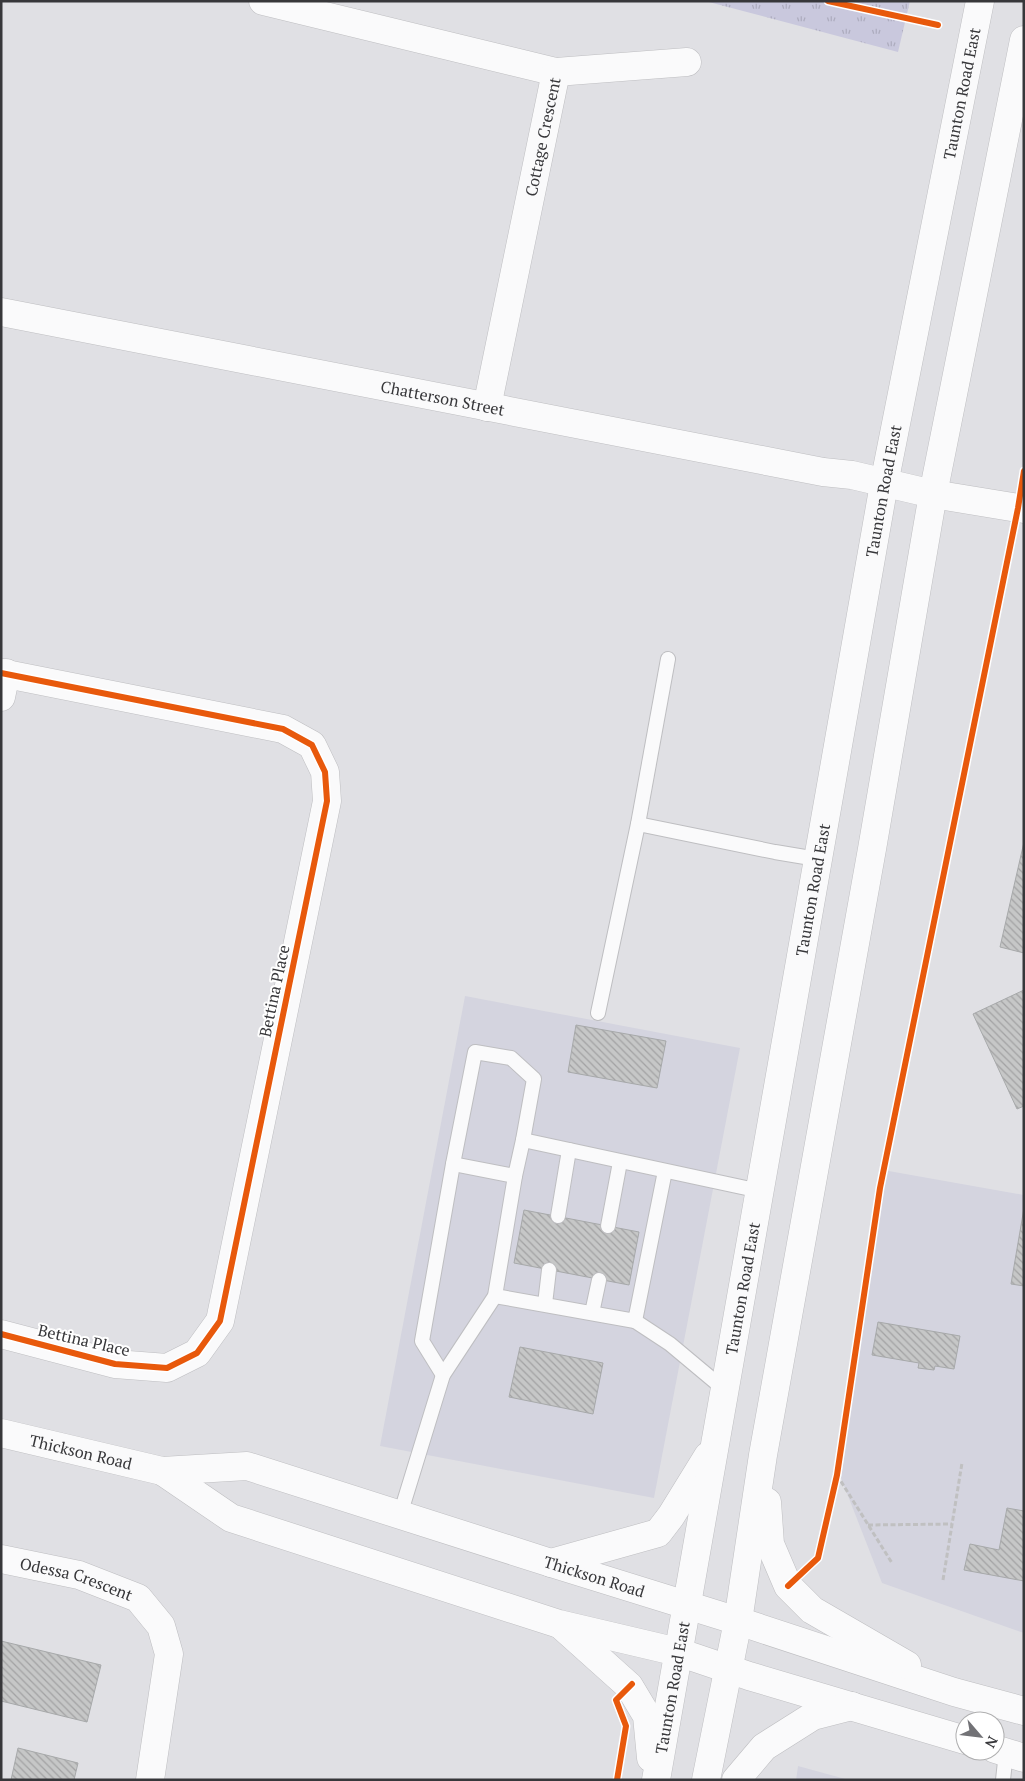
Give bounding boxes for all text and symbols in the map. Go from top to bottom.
street label: Taunton Road East [938,25,986,162]
street label: Cottage Crescent [520,75,566,198]
street label: Chatterson Street [379,375,507,421]
street label: Taunton Road East [860,423,907,559]
street label: Taunton Road East [790,822,835,958]
street label: Bettina Place [254,943,294,1039]
street label: Taunton Road East [720,1220,765,1357]
street label: Bettina Place [36,1319,132,1361]
street label: Thickson Road [27,1429,134,1475]
street label: Thickson Road [541,1550,648,1602]
street label: Odessa Crescent [18,1552,136,1606]
street label: Taunton Road East [650,1619,695,1755]
north arrow [955,1711,1005,1761]
text: N [981,1733,1003,1752]

